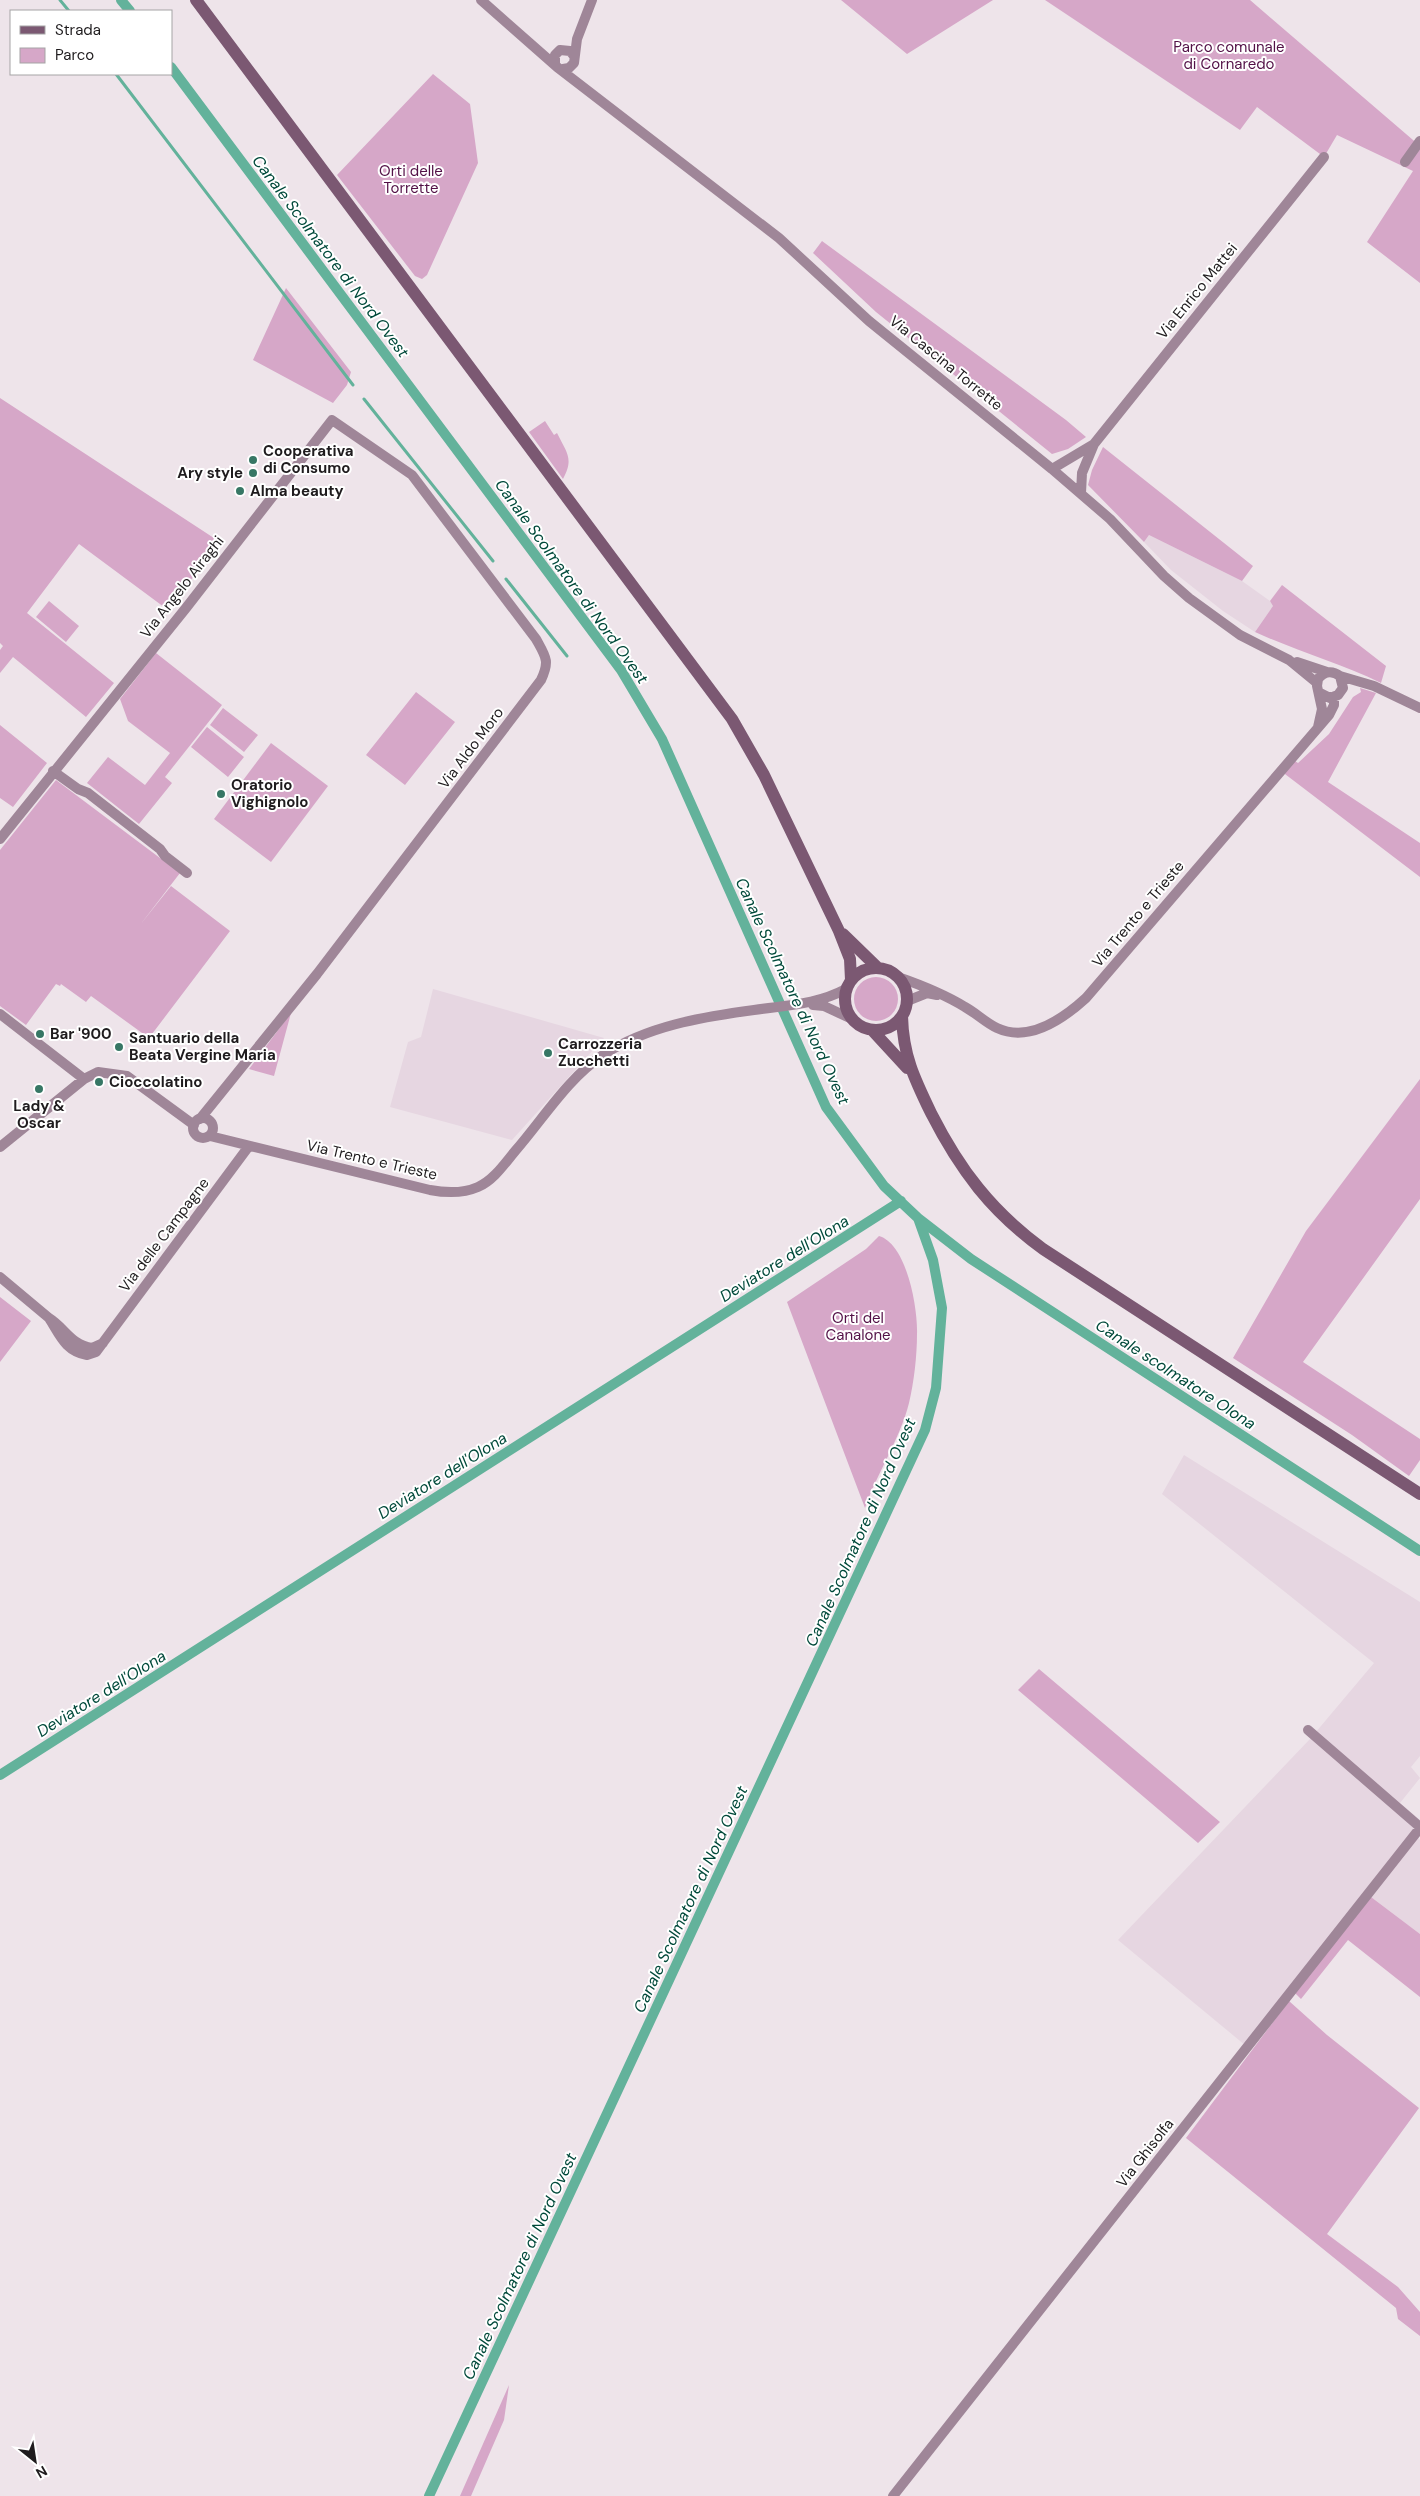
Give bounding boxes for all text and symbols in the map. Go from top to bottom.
legend [10,10,172,75]
text: Strada [55,20,101,40]
park label: Parco comunale di Cornaredo [1173,37,1285,74]
text: Parco [55,45,94,65]
water label: Canale Scolmatore di Nord Ovest [248,151,414,362]
park label: Orti delle Torrette [379,161,443,198]
street label: Via Enrico Mattei [1152,239,1242,343]
street label: Via Cascina Torrette [885,311,1007,415]
place label: Cooperativa di Consumo [263,441,353,478]
marker: Cooperativa di Consumo [247,454,259,466]
place label: Ary style [177,463,243,483]
marker: Ary style [247,467,259,479]
water label: Canale Scolmatore di Nord Ovest [490,475,653,688]
place label: Alma beauty [250,481,344,501]
marker: Alma beauty [234,485,246,497]
street label: Via Angelo Airaghi [136,532,228,642]
street label: Via Aldo Moro [434,703,508,793]
place label: Oratorio Vighignolo [231,775,309,812]
marker: Oratorio Vighignolo [215,788,227,800]
street label: Via Trento e Trieste [1087,856,1189,972]
water label: Canale Scolmatore di Nord Ovest [731,874,855,1109]
place label: Bar '900 [50,1024,112,1044]
marker: Bar '900 [34,1028,46,1040]
place label: Santuario della Beata Vergine Maria [129,1028,276,1065]
place label: Carrozzeria Zucchetti [558,1034,642,1071]
marker: Santuario della Beata Vergine Maria [113,1041,125,1053]
marker: Carrozzeria Zucchetti [542,1047,554,1059]
place label: Cioccolatino [109,1072,202,1092]
marker: Cioccolatino [93,1076,105,1088]
marker: Lady & Oscar [33,1083,45,1095]
place label: Lady & Oscar [13,1096,65,1133]
street label: Via Trento e Trieste [305,1135,439,1185]
street label: Via delle Campagne [114,1174,214,1296]
water label: Deviatore dell'Olona [716,1210,853,1307]
park label: Orti del Canalone [825,1308,891,1345]
water label: Canale scolmatore Olona [1092,1315,1260,1434]
water label: Canale Scolmatore di Nord Ovest [800,1414,921,1650]
water label: Deviatore dell'Olona [374,1427,511,1524]
water label: Deviatore dell'Olona [33,1645,170,1742]
water label: Canale Scolmatore di Nord Ovest [629,1782,753,2016]
street label: Via Ghisolfa [1112,2114,1178,2192]
water label: Canale Scolmatore di Nord Ovest [458,2149,582,2383]
north arrow [10,2436,60,2486]
text: N [33,2462,50,2483]

